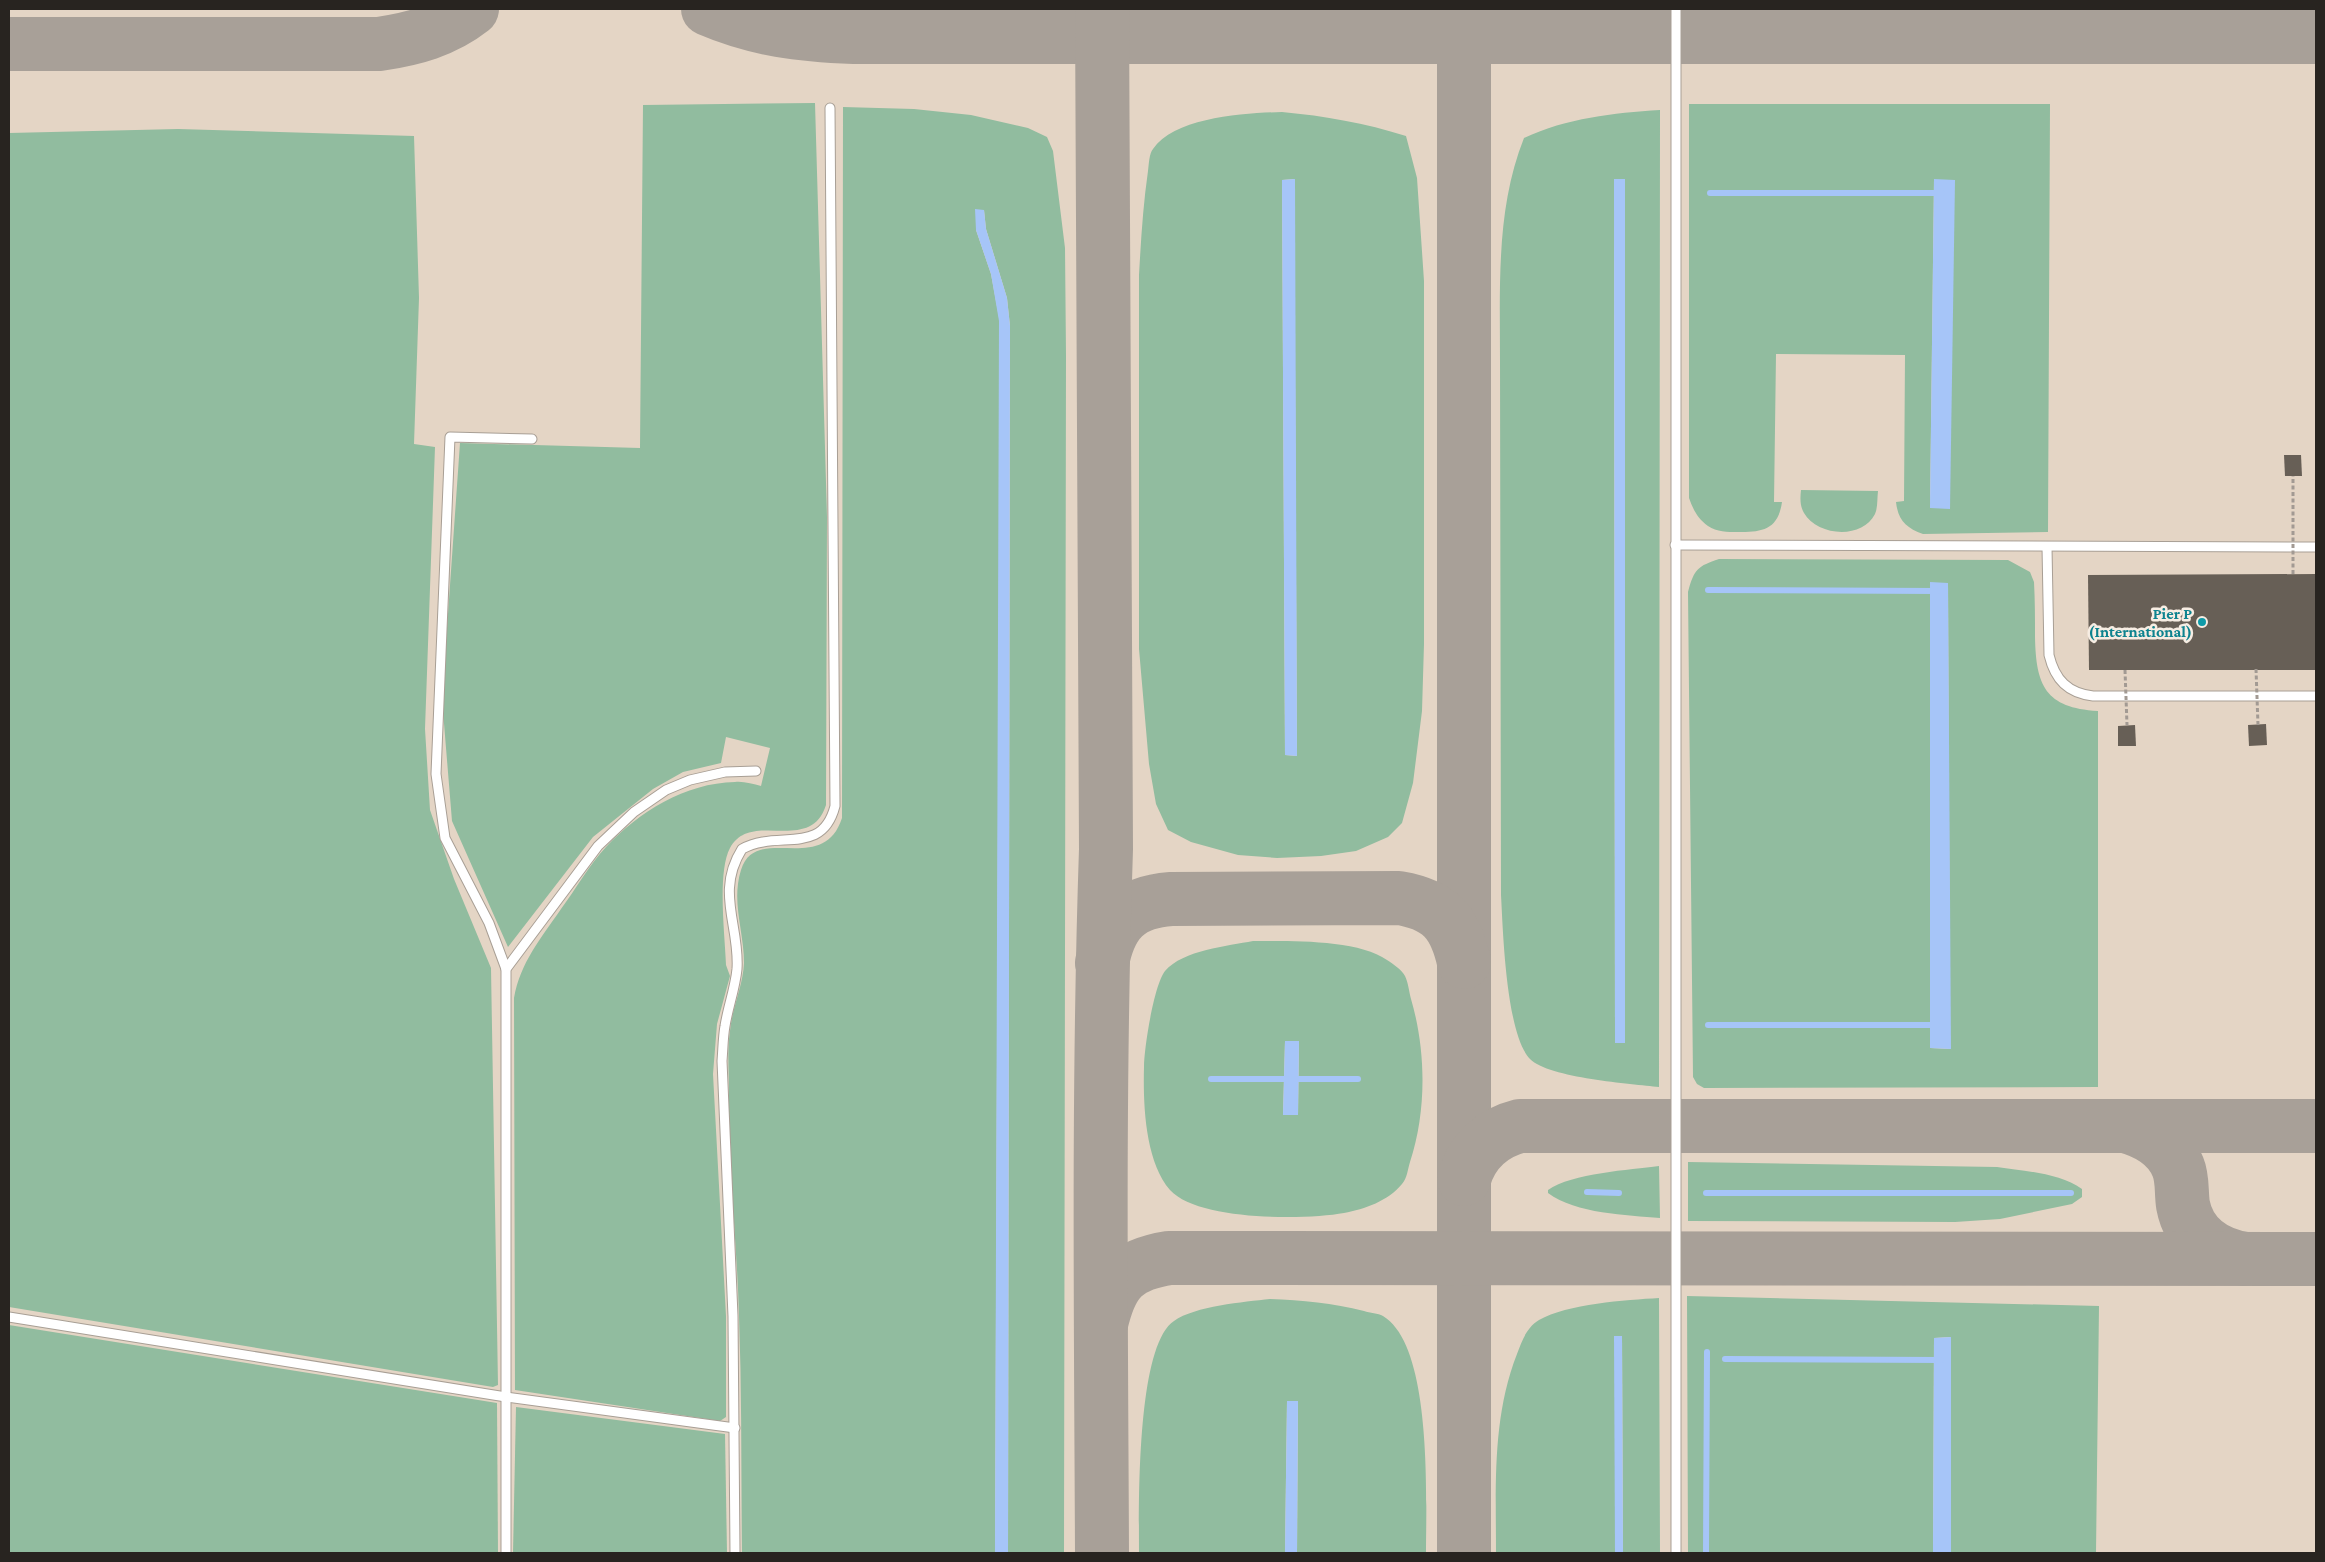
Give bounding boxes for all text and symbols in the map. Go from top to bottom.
place label: Pier P (International) [2088,605,2192,641]
marker: Pier P (International) [2196,616,2208,628]

